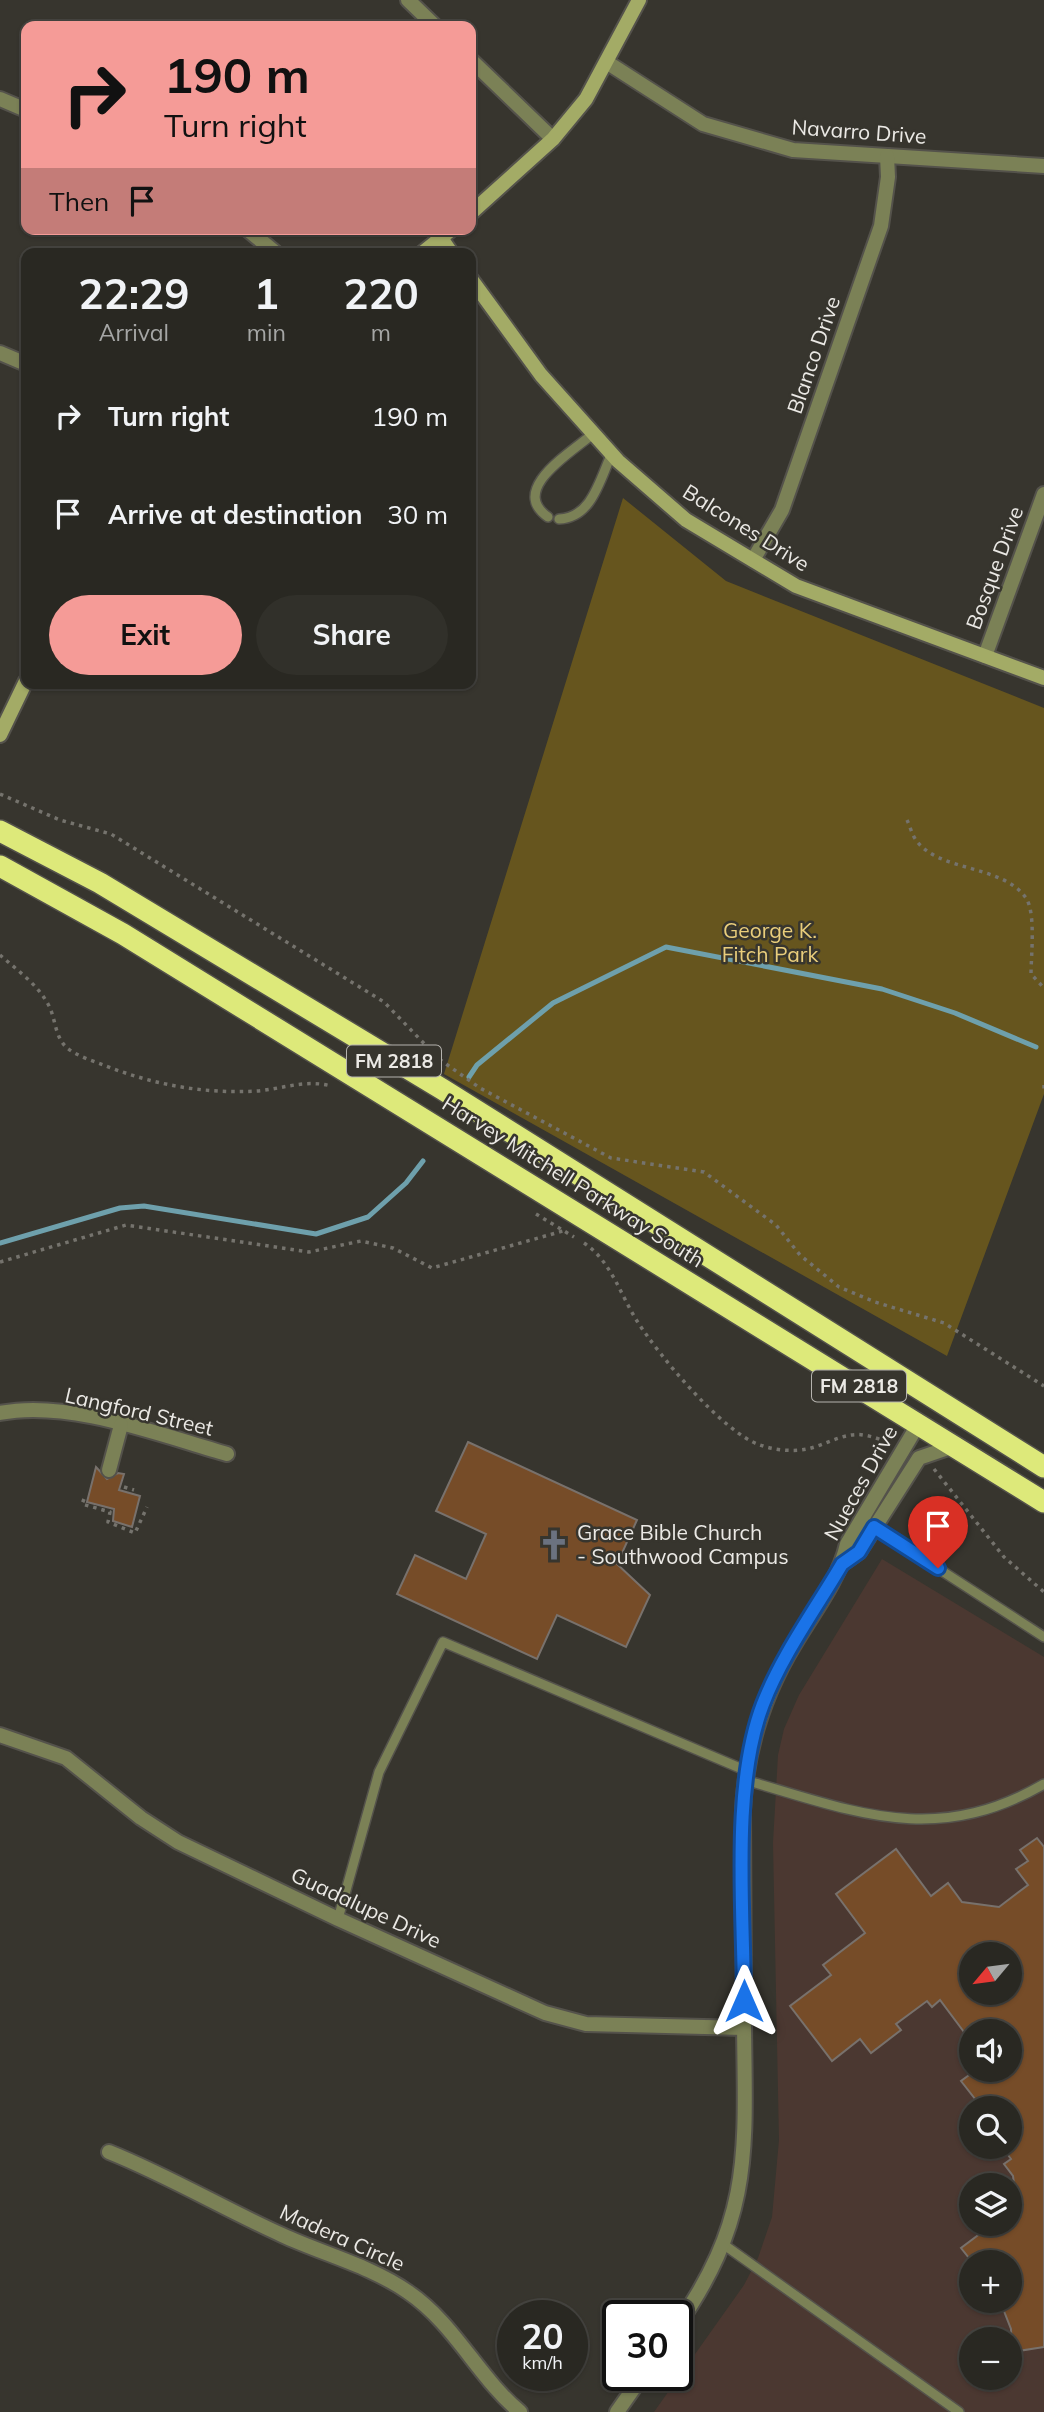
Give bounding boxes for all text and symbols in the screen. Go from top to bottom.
text: 190 m [164,44,310,105]
icon: right [49,49,140,140]
text: Turn right [164,105,307,145]
street label: Navarro Drive [791,113,927,149]
icon: arrive [123,182,161,220]
text: Then [49,185,109,218]
text: 22:29 [78,267,189,320]
text: 1 [254,267,279,320]
text: 220 [343,267,419,320]
street label: Blanco Drive [781,292,845,417]
text: Arrival [99,318,169,347]
text: min [247,318,286,347]
text: m [371,318,391,347]
icon: right [49,397,87,435]
text: Turn right [108,400,229,433]
text: 190 m [372,400,448,433]
street label: Balcones Drive [678,478,815,576]
icon: arrive [49,495,87,533]
text: Arrive at destination [108,498,363,531]
text: 30 m [387,498,448,531]
street label: Bosque Drive [960,503,1028,633]
button: Exit [49,595,242,675]
button: Share [256,595,448,675]
park label: George K. Fitch Park [722,917,818,967]
road number: FM 2818 [347,1046,441,1077]
street label: Harvey Mitchell Parkway South [438,1090,709,1273]
road number: FM 2818 [812,1370,906,1402]
street label: Langford Street [63,1381,216,1441]
street label: Nueces Drive [818,1420,902,1545]
pin [908,1496,968,1568]
icon: arrive [919,1507,957,1545]
place label: Grace Bible Church - Southwood Campus [577,1519,789,1569]
church icon: Grace Bible Church - Southwood Campus [537,1528,571,1562]
street label: Guadalupe Drive [287,1861,446,1953]
north arrow [959,1942,1022,2006]
map controls [959,1942,1022,2390]
position arrow [707,1964,781,2038]
button: sound [959,2019,1022,2082]
button: search [959,2096,1022,2159]
button: layers [959,2173,1022,2236]
street label: Madera Circle [276,2198,409,2276]
button: + [959,2250,1022,2313]
speed limit sign: 30 [602,2300,693,2391]
text: 20 [521,2314,564,2358]
button: − [959,2327,1022,2390]
text: km/h [522,2351,563,2374]

